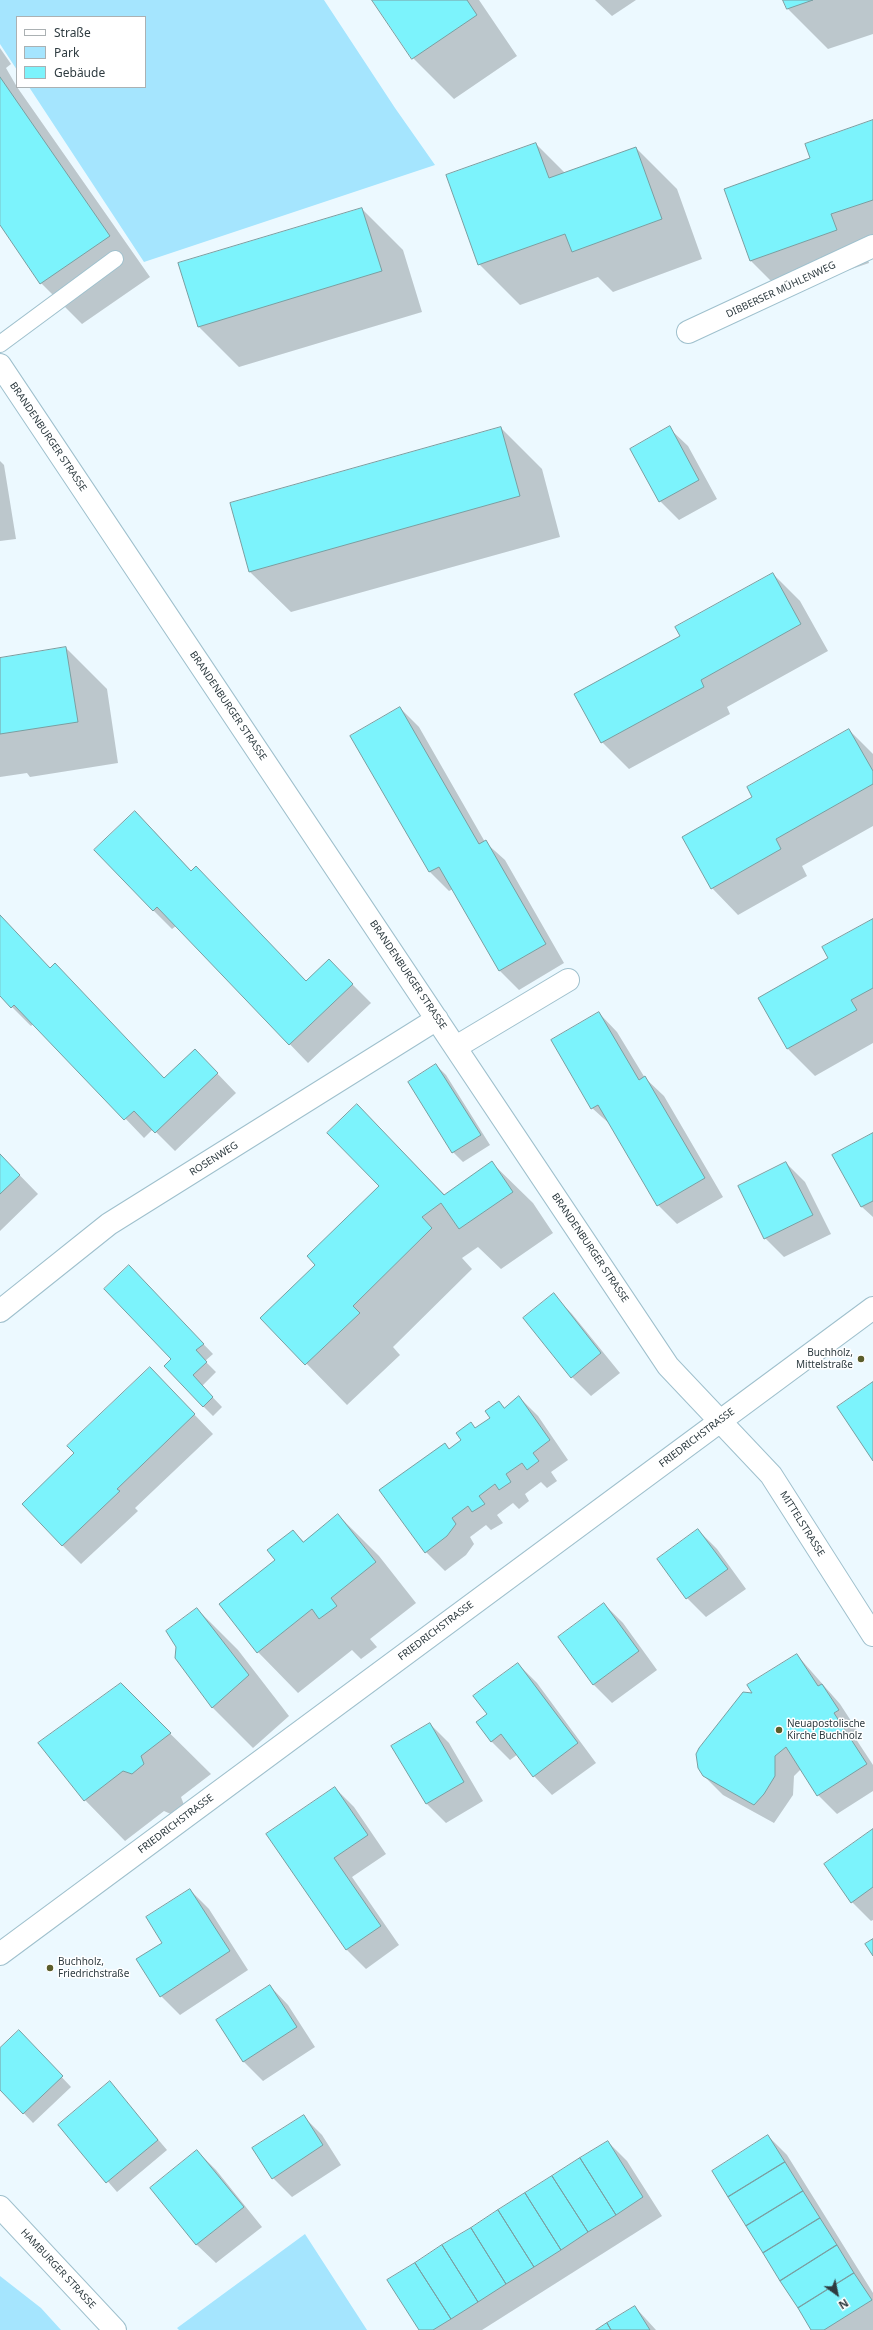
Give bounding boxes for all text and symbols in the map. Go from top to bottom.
legend [16,16,146,88]
text: Straße [54,24,91,41]
text: Park [54,44,79,61]
text: Gebäude [54,64,105,81]
street label: DIBBERSER MÜHLENWEG [724,259,838,321]
street label: BRANDENBURGER STRASSE [7,380,89,494]
street label: BRANDENBURGER STRASSE [187,649,269,763]
street label: BRANDENBURGER STRASSE [367,918,449,1032]
street label: ROSENWEG [188,1139,240,1179]
street label: BRANDENBURGER STRASSE [549,1191,631,1305]
place label: Buchholz, Mittelstraße [796,1347,853,1370]
marker: Buchholz, Mittelstraße [856,1354,866,1364]
street label: FRIEDRICHSTRASSE [657,1406,737,1470]
street label: MITTELSTRASSE [777,1489,827,1559]
street label: FRIEDRICHSTRASSE [396,1599,476,1663]
place label: Neuapostolische Kirche Buchholz [787,1718,865,1742]
marker: Neuapostolische Kirche Buchholz [774,1725,784,1735]
street label: FRIEDRICHSTRASSE [136,1792,216,1856]
place label: Buchholz, Friedrichstraße [58,1956,129,1980]
marker: Buchholz, Friedrichstraße [45,1963,55,1973]
street label: HAMBURGER STRASSE [18,2227,98,2311]
north arrow [817,2274,857,2314]
text: N [836,2296,852,2313]

